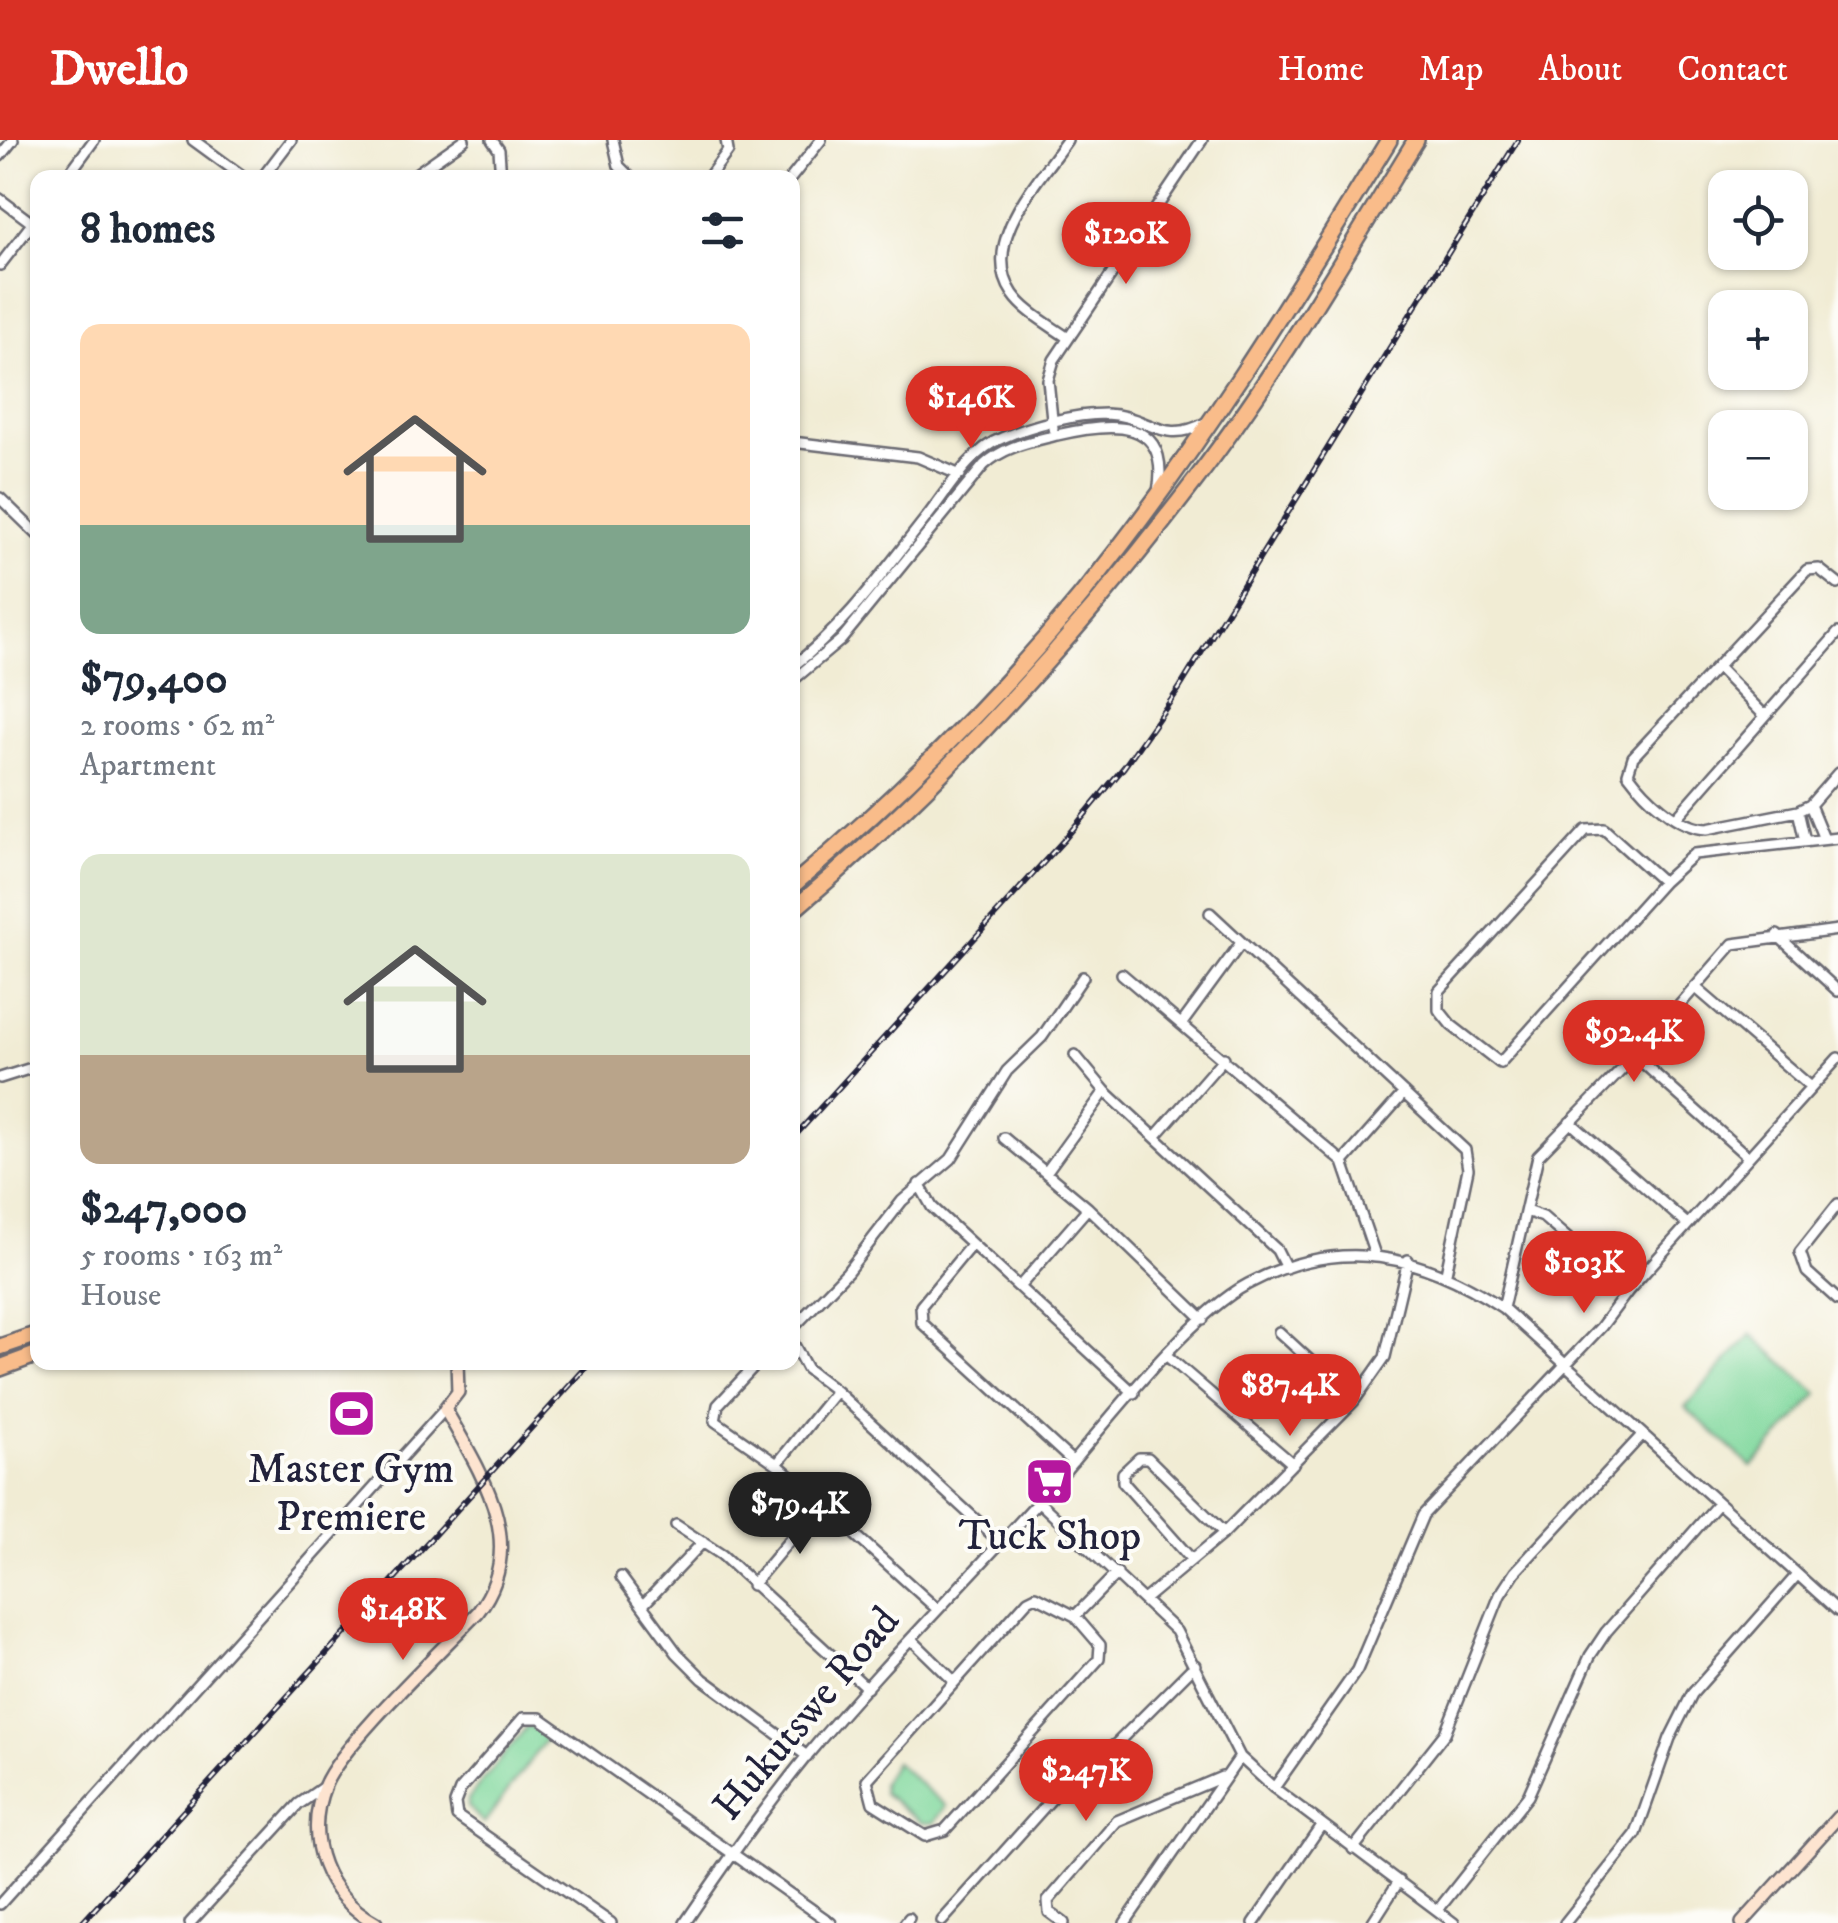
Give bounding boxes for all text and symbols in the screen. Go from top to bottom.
text: Dwello [50,40,188,100]
text: Home [1277,48,1364,92]
text: Map [1419,48,1483,92]
text: About [1538,48,1622,92]
text: Contact [1677,48,1788,92]
map controls [1708,170,1808,510]
button: locate [1708,170,1808,270]
pin: $120K [1056,202,1196,287]
icon: filters [695,203,750,258]
text: 8 homes [80,204,215,256]
text: $120K [1084,214,1168,254]
button: + [1708,290,1808,390]
pin: $146K [901,366,1041,451]
text: $146K [928,378,1014,418]
icon: home [325,389,505,569]
button: − [1708,410,1808,510]
text: $79,400 [80,654,228,706]
text: 2 rooms · 62 m² [80,706,274,746]
text: Apartment [80,746,216,786]
icon: home [325,919,505,1099]
pin: $92.4K [1553,1000,1715,1085]
text: $92.4K [1585,1012,1683,1052]
text: $247,000 [80,1184,247,1236]
pin: $103K [1514,1231,1654,1316]
text: 5 rooms · 163 m² [80,1236,282,1276]
text: $103K [1544,1243,1624,1283]
text: House [80,1276,161,1316]
pin: $87.4K [1209,1354,1371,1439]
text: $87.4K [1241,1366,1339,1406]
sports icon: Master Gym Premiere [325,1388,377,1440]
place label: Master Gym Premiere [248,1444,454,1544]
supermarket icon: Tuck Shop [1024,1455,1076,1507]
pin: $79.4K [719,1472,881,1557]
text: $79.4K [750,1484,850,1524]
place label: Tuck Shop [959,1511,1141,1563]
pin: $148K [333,1578,473,1663]
text: $148K [360,1590,446,1630]
street label: Hukutswe Road [702,1596,912,1832]
pin: $247K [1016,1739,1156,1824]
text: $247K [1041,1751,1131,1791]

